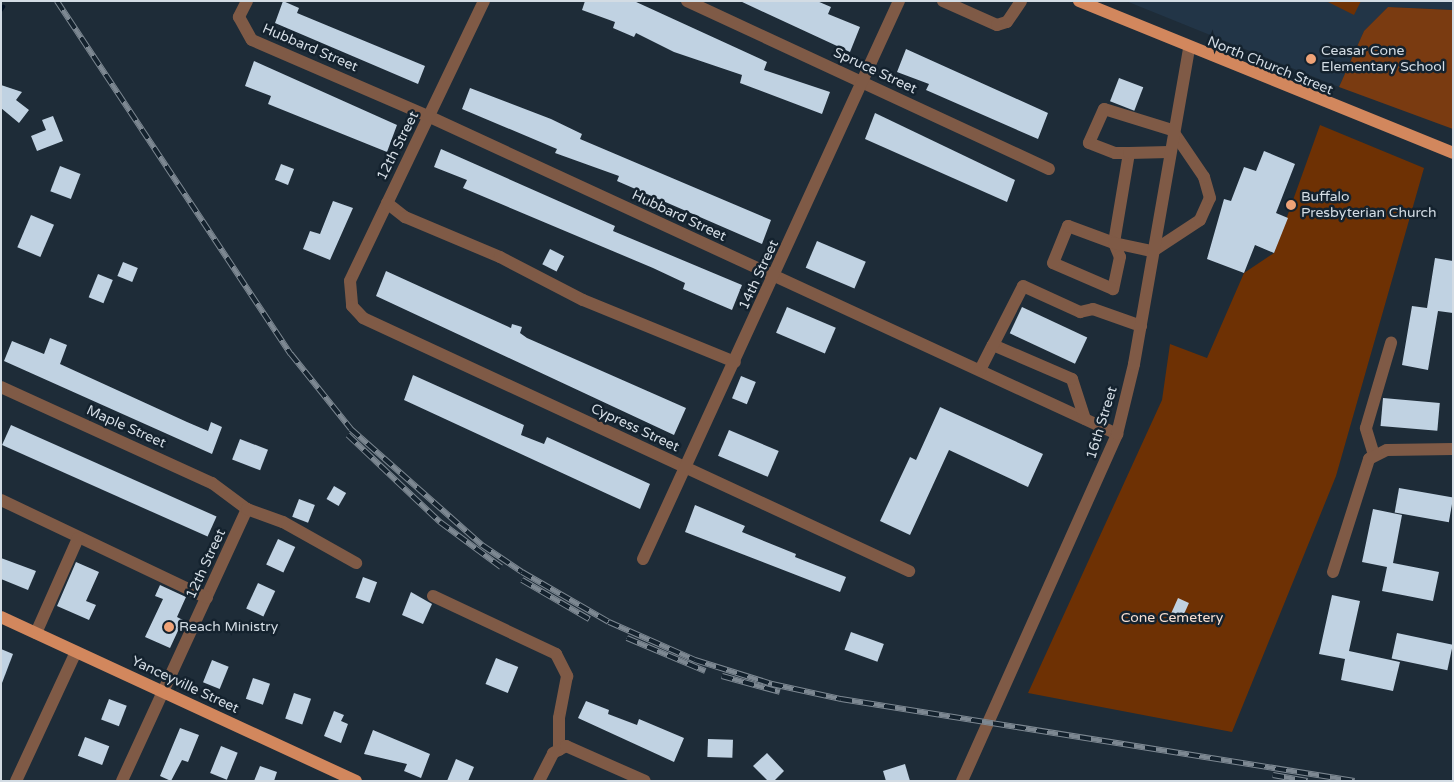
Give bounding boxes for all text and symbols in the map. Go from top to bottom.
street label: Hubbard Street [260,20,360,76]
street label: North Church Street [1205,33,1335,99]
place label: Ceasar Cone Elementary School [1321,43,1445,75]
street label: Spruce Street [831,44,919,98]
marker: Ceasar Cone Elementary School [1305,53,1317,65]
street label: 12th Street [373,109,423,183]
street label: Hubbard Street [629,187,729,245]
place label: Buffalo Presbyterian Church [1301,189,1437,222]
marker: Buffalo Presbyterian Church [1285,199,1297,211]
street label: 14th Street [736,237,782,313]
street label: 16th Street [1083,385,1121,461]
street label: Cypress Street [588,400,682,456]
street label: Maple Street [84,402,168,452]
street label: 12th Street [183,526,229,602]
park label: Cone Cemetery [1121,610,1223,626]
place label: Reach Ministry [179,619,278,635]
marker: Reach Ministry [163,621,175,633]
street label: Yanceyville Street [129,653,241,717]

